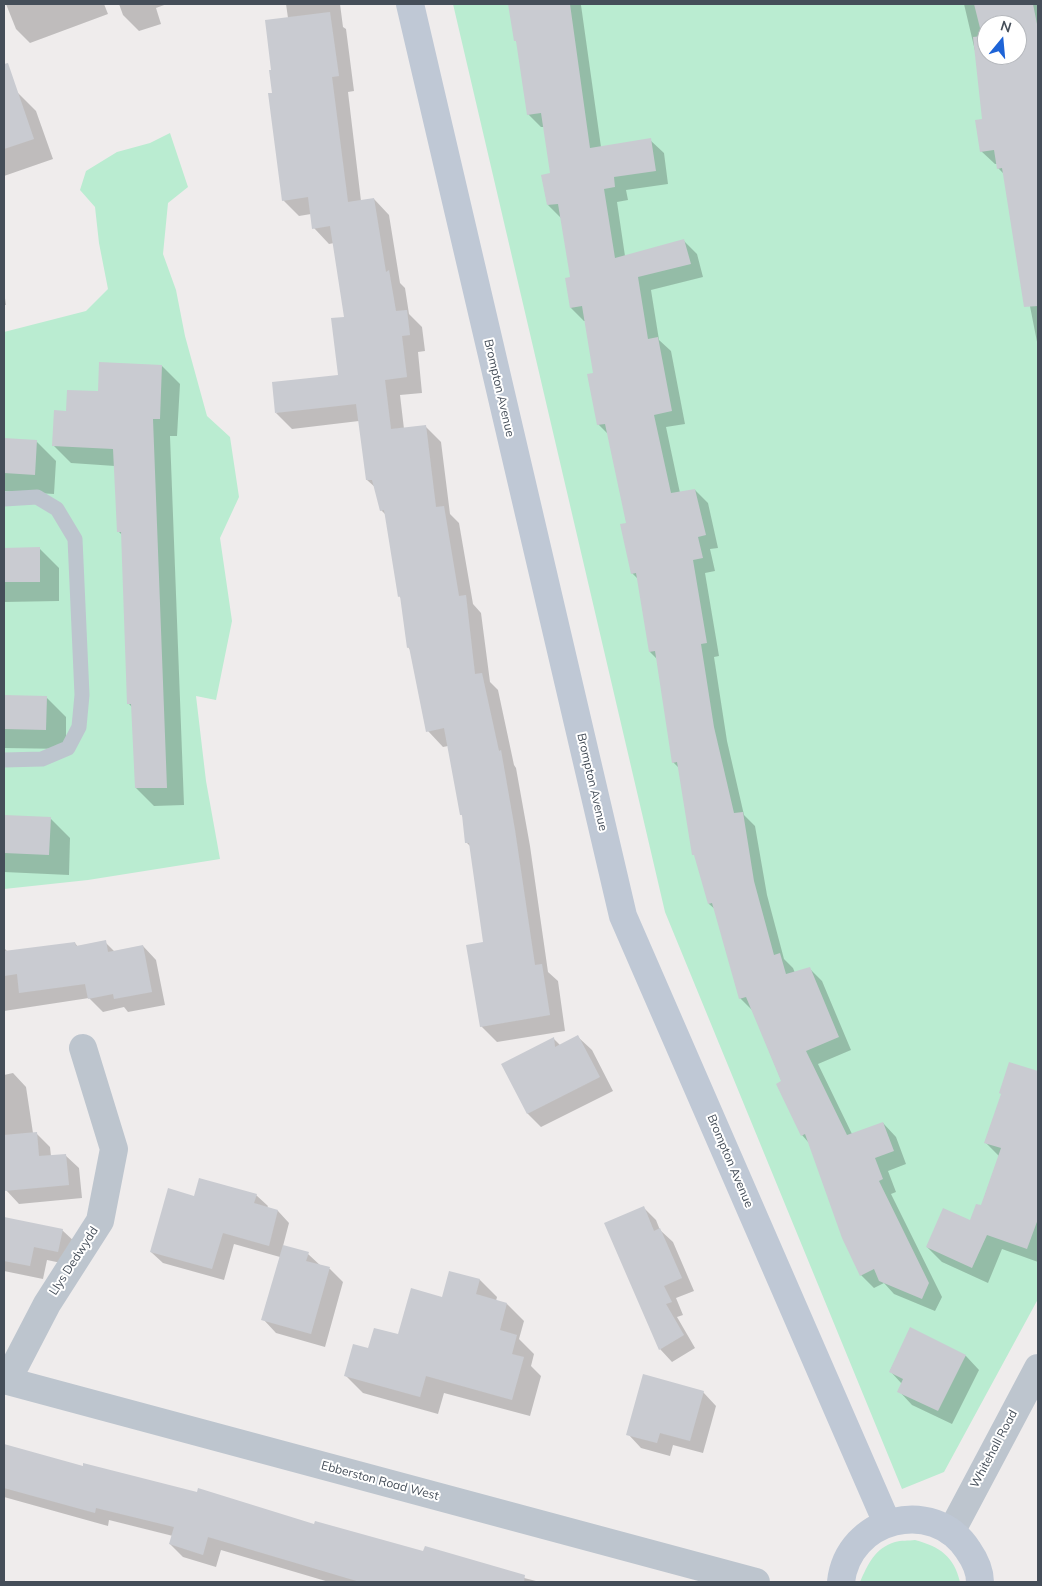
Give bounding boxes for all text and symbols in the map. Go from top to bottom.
north arrow [977,15,1027,65]
text: N [998,16,1014,37]
street label: Brompton Avenue [481,338,517,438]
street label: Brompton Avenue [574,732,610,832]
street label: Brompton Avenue [704,1112,756,1210]
street label: Llys Dedwydd [47,1224,101,1298]
street label: Whitehall Road [967,1407,1021,1491]
street label: Ebberston Road West [320,1458,440,1504]

